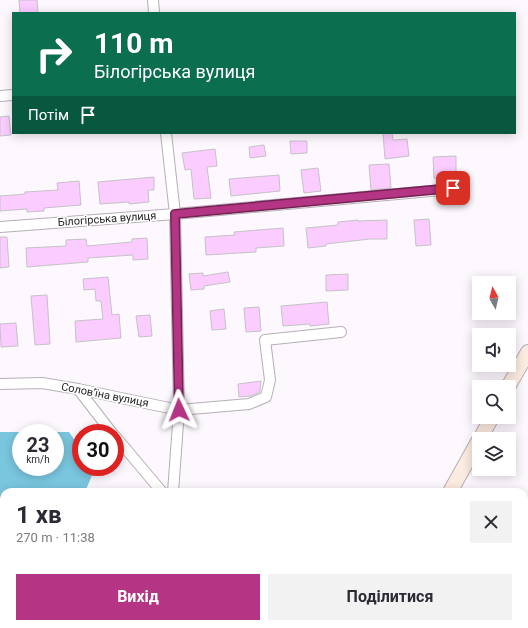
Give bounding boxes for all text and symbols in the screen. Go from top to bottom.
text: 110 m [94,27,173,60]
icon: right [28,28,80,80]
text: Білогірська вулиця [94,61,255,82]
icon: arrive [77,104,99,126]
text: Потім [28,106,69,124]
pin [436,171,470,205]
icon: arrive [442,177,464,199]
street label: Білогірська вулиця [57,209,157,229]
north arrow [472,276,516,320]
map controls [472,276,516,476]
button: sound [472,328,516,372]
street label: Соловʼїна вулиця [60,380,150,410]
button: search [472,380,516,424]
position arrow [158,389,200,431]
speed limit sign: 30 [72,424,124,476]
button: layers [472,432,516,476]
text: 23 [27,433,49,457]
text: km/h [26,454,50,465]
text: 1 хв [16,501,62,529]
button: close [470,501,512,543]
text: 270 m · 11:38 [16,530,95,545]
button: Вихід [16,574,260,620]
button: Поділитися [268,574,512,620]

